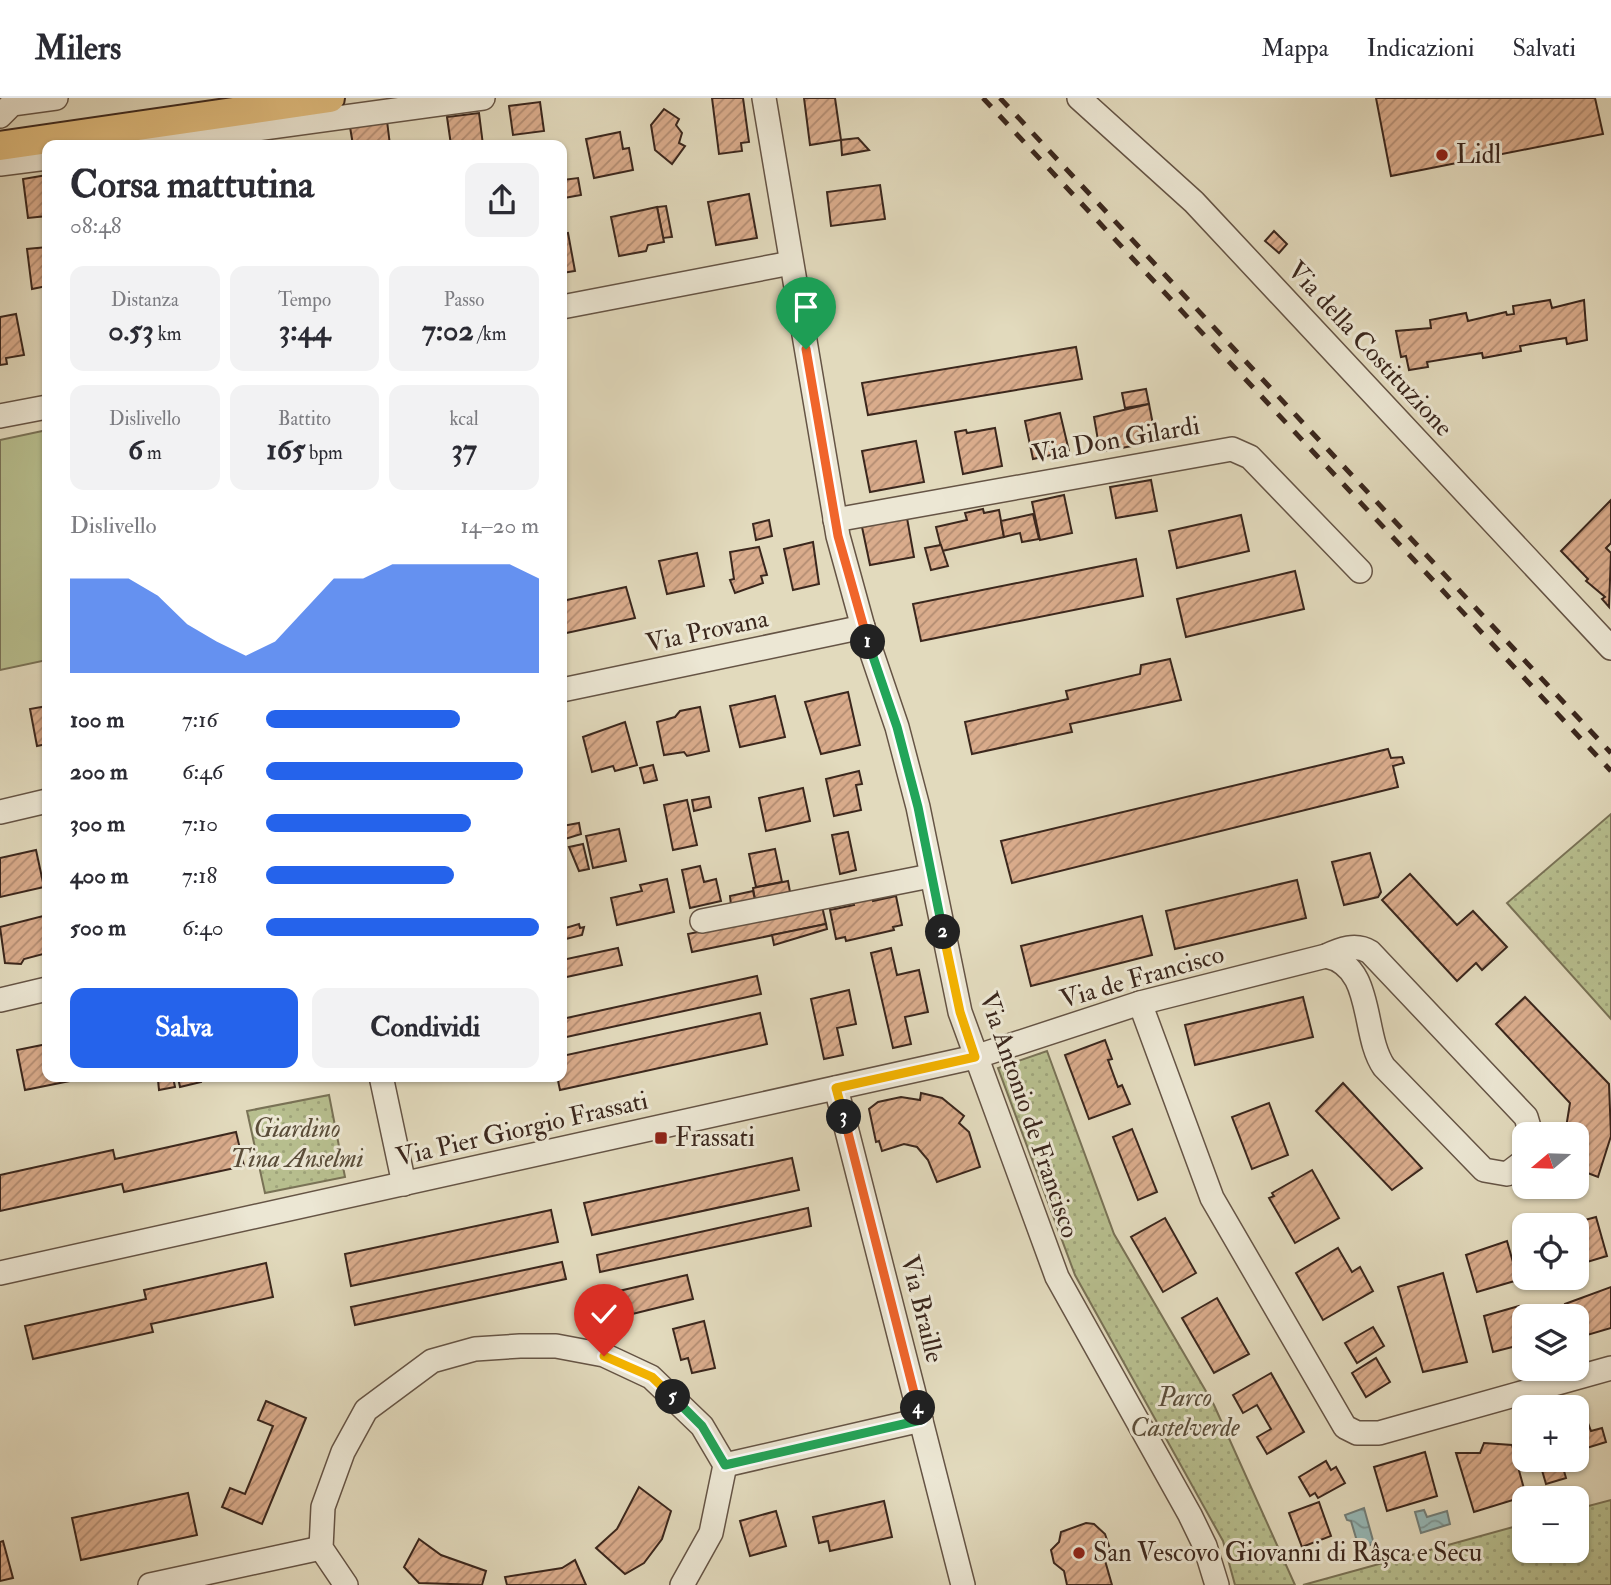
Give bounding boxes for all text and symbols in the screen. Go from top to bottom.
text: Milers [35,28,121,69]
text: Mappa [1262,33,1329,64]
text: Indicazioni [1367,33,1474,64]
text: Salvati [1512,33,1576,64]
place label: Lidl [1456,139,1501,171]
marker: Lidl [1434,147,1450,163]
text: Corsa mattutina [70,161,314,209]
button: share [465,163,539,237]
text: 08:48 [70,211,121,240]
street label: Via della Costituzione [1280,255,1460,443]
pin [776,277,836,349]
text: Distanza [111,288,179,312]
text: Tempo [278,288,331,312]
text: Passo [444,288,484,312]
icon: arrive [787,288,825,326]
text: 0.53 [108,312,154,349]
text: 3:44 [279,312,330,349]
text: 7:02 [422,312,474,349]
text: km [154,322,181,346]
text: /km [474,322,506,346]
text: Dislivello [109,407,181,431]
text: Battito [278,407,331,431]
text: kcal [450,407,479,431]
street label: Via Don Gilardi [1030,410,1202,470]
text: 6 [128,431,143,468]
text: 165 [266,431,305,468]
text: 37 [452,431,477,468]
text: m [143,441,162,465]
text: bpm [305,441,343,465]
text: Dislivello [70,511,157,540]
text: 14–20 m [461,511,539,540]
street label: Via Provana [643,602,771,660]
pin: 1 [850,624,886,660]
text: 1 [864,629,871,653]
text: 100 m [70,705,124,734]
text: 7:16 [182,705,218,734]
text: 200 m [70,757,128,786]
text: 6:46 [182,757,223,786]
text: 300 m [70,809,125,838]
text: 7:10 [182,809,218,838]
text: 400 m [70,861,129,890]
text: 7:18 [182,861,217,890]
text: 500 m [70,913,126,942]
text: 6:40 [182,913,223,942]
pin: 2 [926,914,960,950]
text: 2 [938,919,947,943]
street label: Via de Francisco [1056,938,1228,1016]
button: Salva [70,988,298,1068]
button: Condividi [312,988,539,1068]
street label: Via Antonio de Francisco [972,988,1086,1242]
street label: Via Pier Giorgio Frassati [393,1084,651,1174]
pin: 3 [826,1100,862,1134]
text: 3 [840,1104,847,1128]
park label: Giardino Tina Anselmi [230,1113,364,1175]
place label: Frassati [675,1122,755,1154]
north arrow [1512,1122,1589,1199]
map controls [1512,1122,1589,1563]
marker: Frassati [653,1130,669,1146]
button: locate [1512,1213,1589,1290]
street label: Via Braille [893,1252,951,1366]
pin [574,1284,634,1356]
icon: check [585,1295,623,1333]
button: layers [1512,1304,1589,1381]
pin: 5 [656,1380,690,1414]
park label: Parco Castelverde [1130,1382,1240,1444]
text: 5 [668,1384,677,1408]
pin: 4 [900,1390,936,1426]
text: 4 [912,1395,923,1419]
button: + [1512,1395,1589,1472]
button: − [1512,1486,1589,1563]
place label: San Vescovo Giovanni di Râșca e Secu [1093,1537,1482,1569]
marker: San Vescovo Giovanni di Râșca e Secu [1071,1545,1087,1561]

